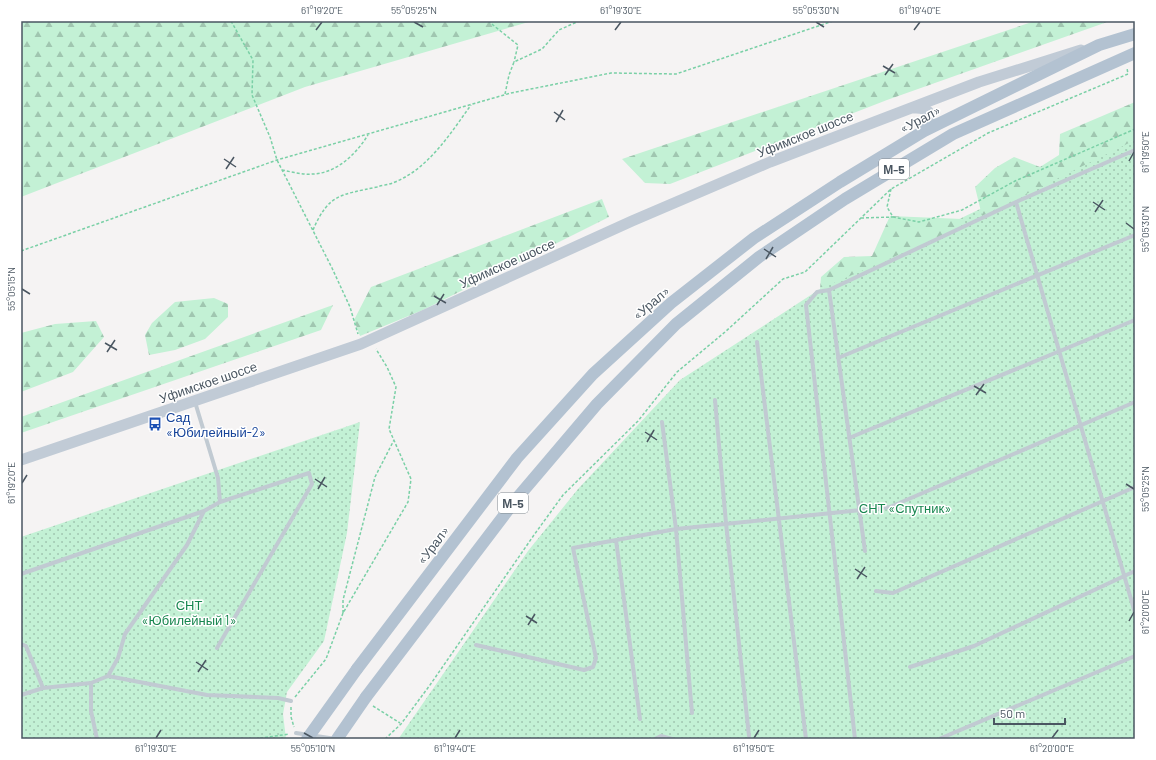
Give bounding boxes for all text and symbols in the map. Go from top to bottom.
text: 61°19'20"E [301,4,343,16]
text: 55°05'25"N [391,4,437,16]
text: 61°19'30"E [600,4,642,16]
text: 55°05'30"N [793,4,839,16]
text: 61°19'40"E [899,4,941,16]
street label: «Урал» [897,102,943,136]
street label: Уфимское шоссе [755,107,855,161]
text: 61°19'50"E [1139,131,1151,173]
road number: М-5 [879,159,909,179]
text: 55°05'30"N [1139,206,1151,252]
street label: Уфимское шоссе [457,235,557,291]
text: 55°05'15"N [5,267,17,311]
street label: «Урал» [629,283,673,323]
street label: Уфимское шоссе [157,358,259,406]
place label: Сад «Юбилейный-2» [166,409,266,440]
bus stop icon: Сад «Юбилейный-2» [147,416,163,432]
text: 61°19'20"E [5,462,17,504]
text: 55°05'25"N [1139,466,1151,512]
road number: М-5 [498,493,528,513]
park label: СНТ «Спутник» [859,500,951,516]
street label: «Урал» [413,523,453,567]
text: 61°20'00"E [1139,590,1151,634]
park label: СНТ «Юбилейный 1» [142,597,236,628]
scale bar [994,700,1065,726]
text: 50 m [1000,706,1025,720]
text: 61°19'30"E [135,742,177,754]
text: 55°05'10"N [291,742,335,754]
text: 61°19'40"E [434,742,476,754]
text: 61°19'50"E [733,742,775,754]
text: 61°20'00"E [1030,742,1074,754]

